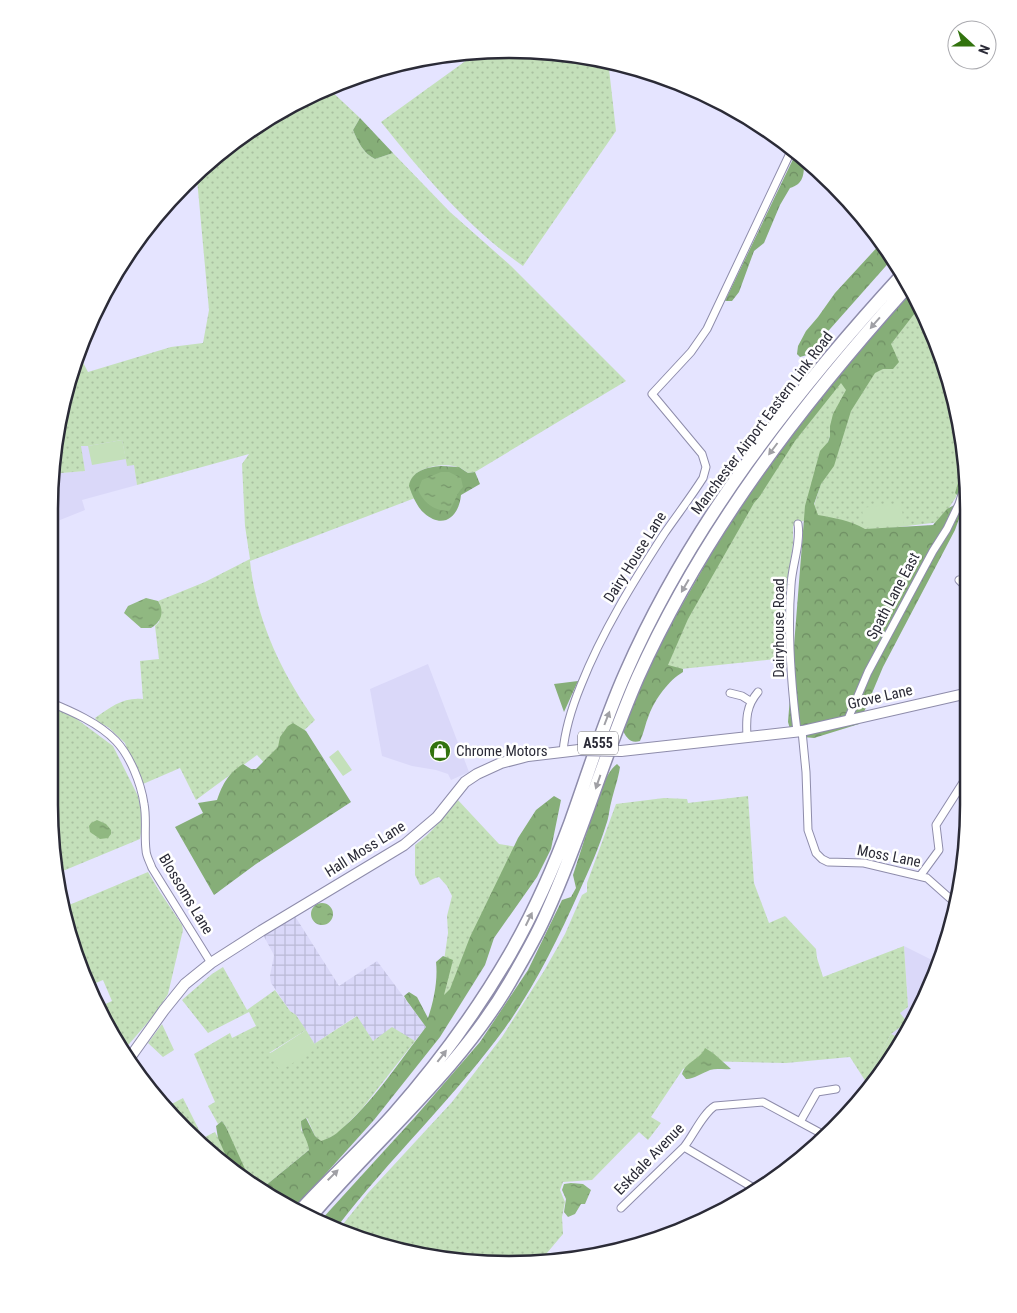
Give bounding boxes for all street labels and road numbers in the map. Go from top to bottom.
street label: Manchester Airport Eastern Link Road [687,328,837,518]
street label: Dairy House Lane [600,508,670,606]
street label: Spath Lane East [863,550,923,642]
street label: Dairyhouse Road [770,578,788,678]
street label: Grove Lane [846,681,914,713]
road number: A555 [578,731,618,754]
street label: Hall Moss Lane [321,817,409,881]
street label: Moss Lane [856,841,922,871]
street label: Blossoms Lane [155,851,217,937]
street label: Eskdale Avenue [610,1119,688,1199]

